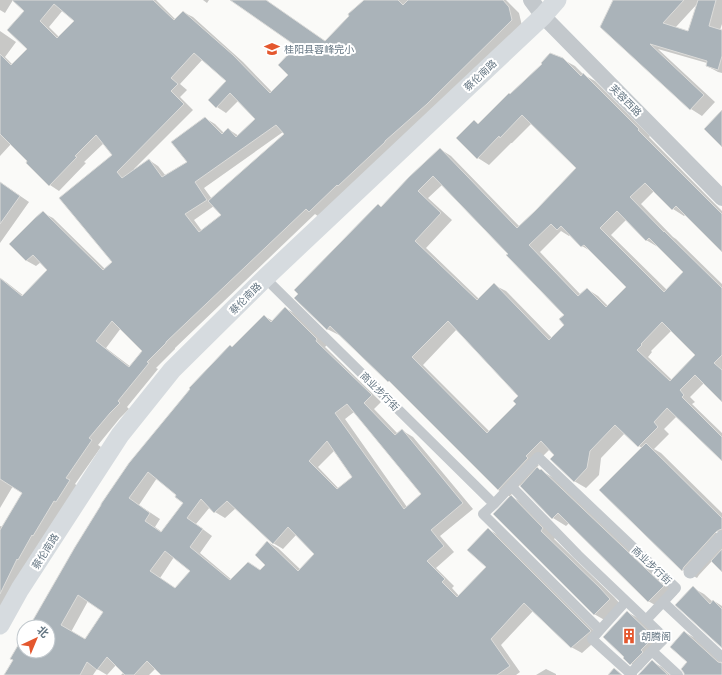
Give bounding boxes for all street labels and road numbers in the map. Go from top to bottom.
street label: 蔡伦南路 [461,57,499,93]
street label: 芙蓉西路 [608,82,644,118]
street label: 蔡伦南路 [227,280,263,316]
street label: 商业步行街 [358,369,402,413]
street label: 蔡伦南路 [29,531,61,571]
street label: 商业步行街 [630,544,674,586]

